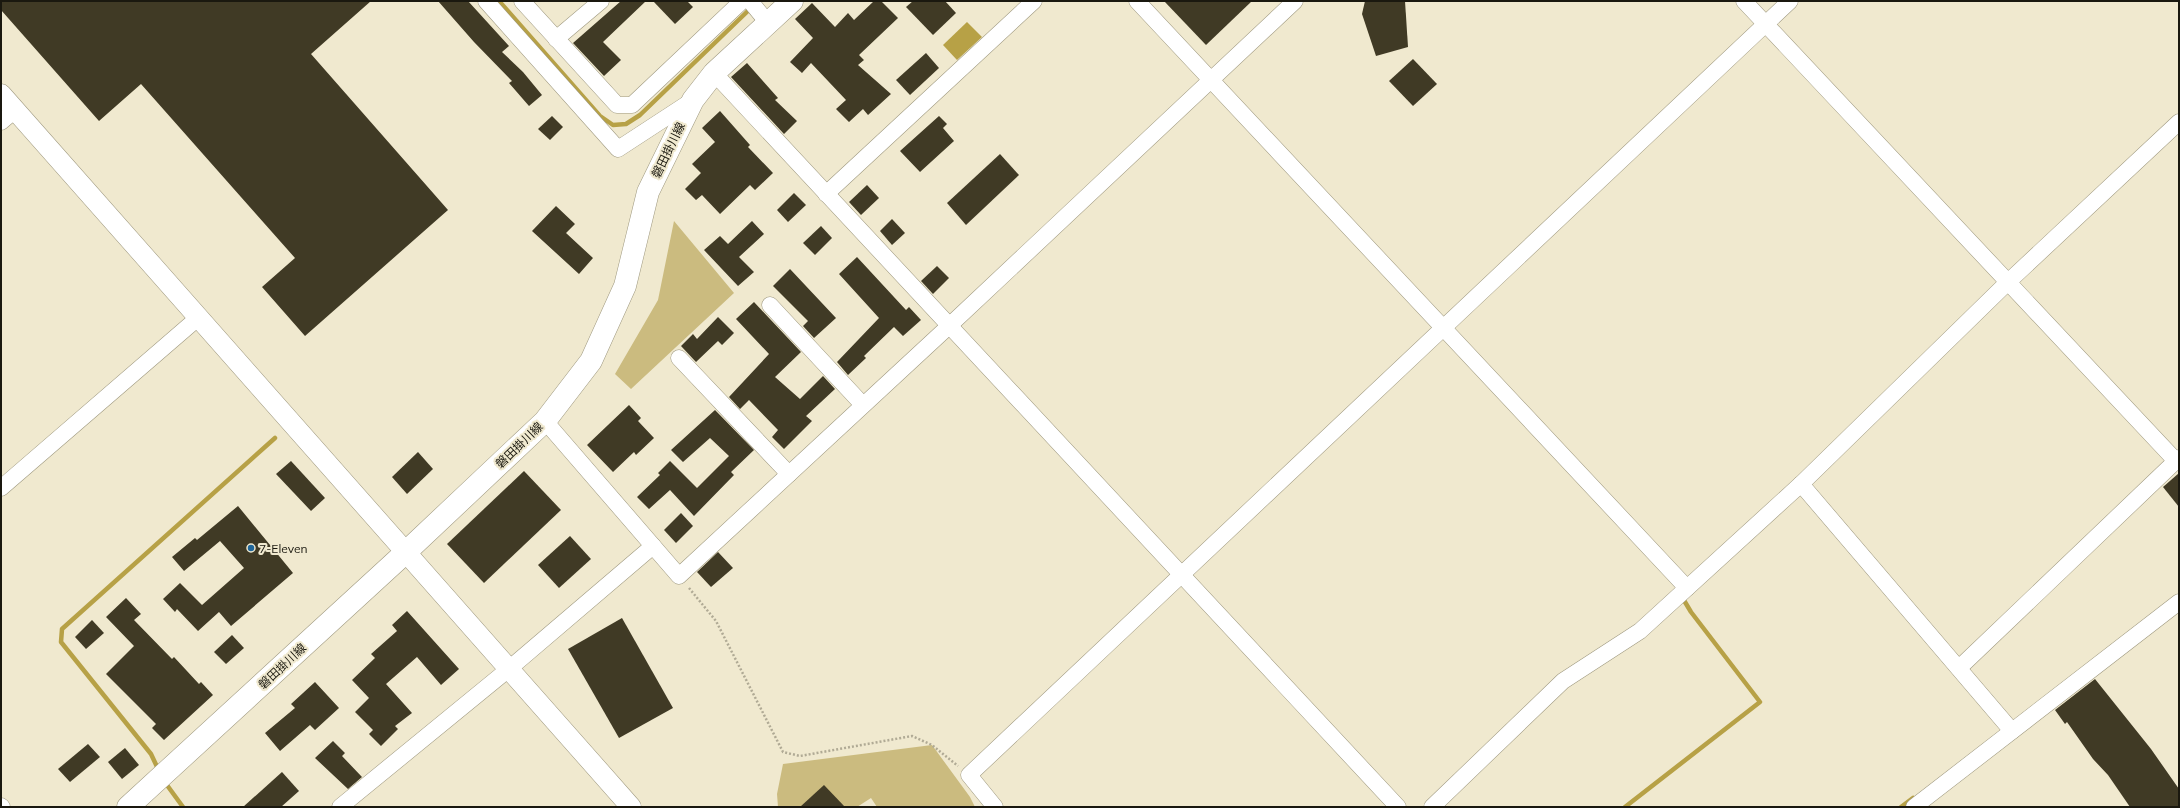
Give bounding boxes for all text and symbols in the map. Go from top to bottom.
street label: 磐田掛川線 [648,120,688,180]
street label: 磐田掛川線 [492,419,546,471]
place label: 7-Eleven [259,541,308,556]
marker: 7-Eleven [246,543,256,553]
street label: 磐田掛川線 [255,640,309,692]

